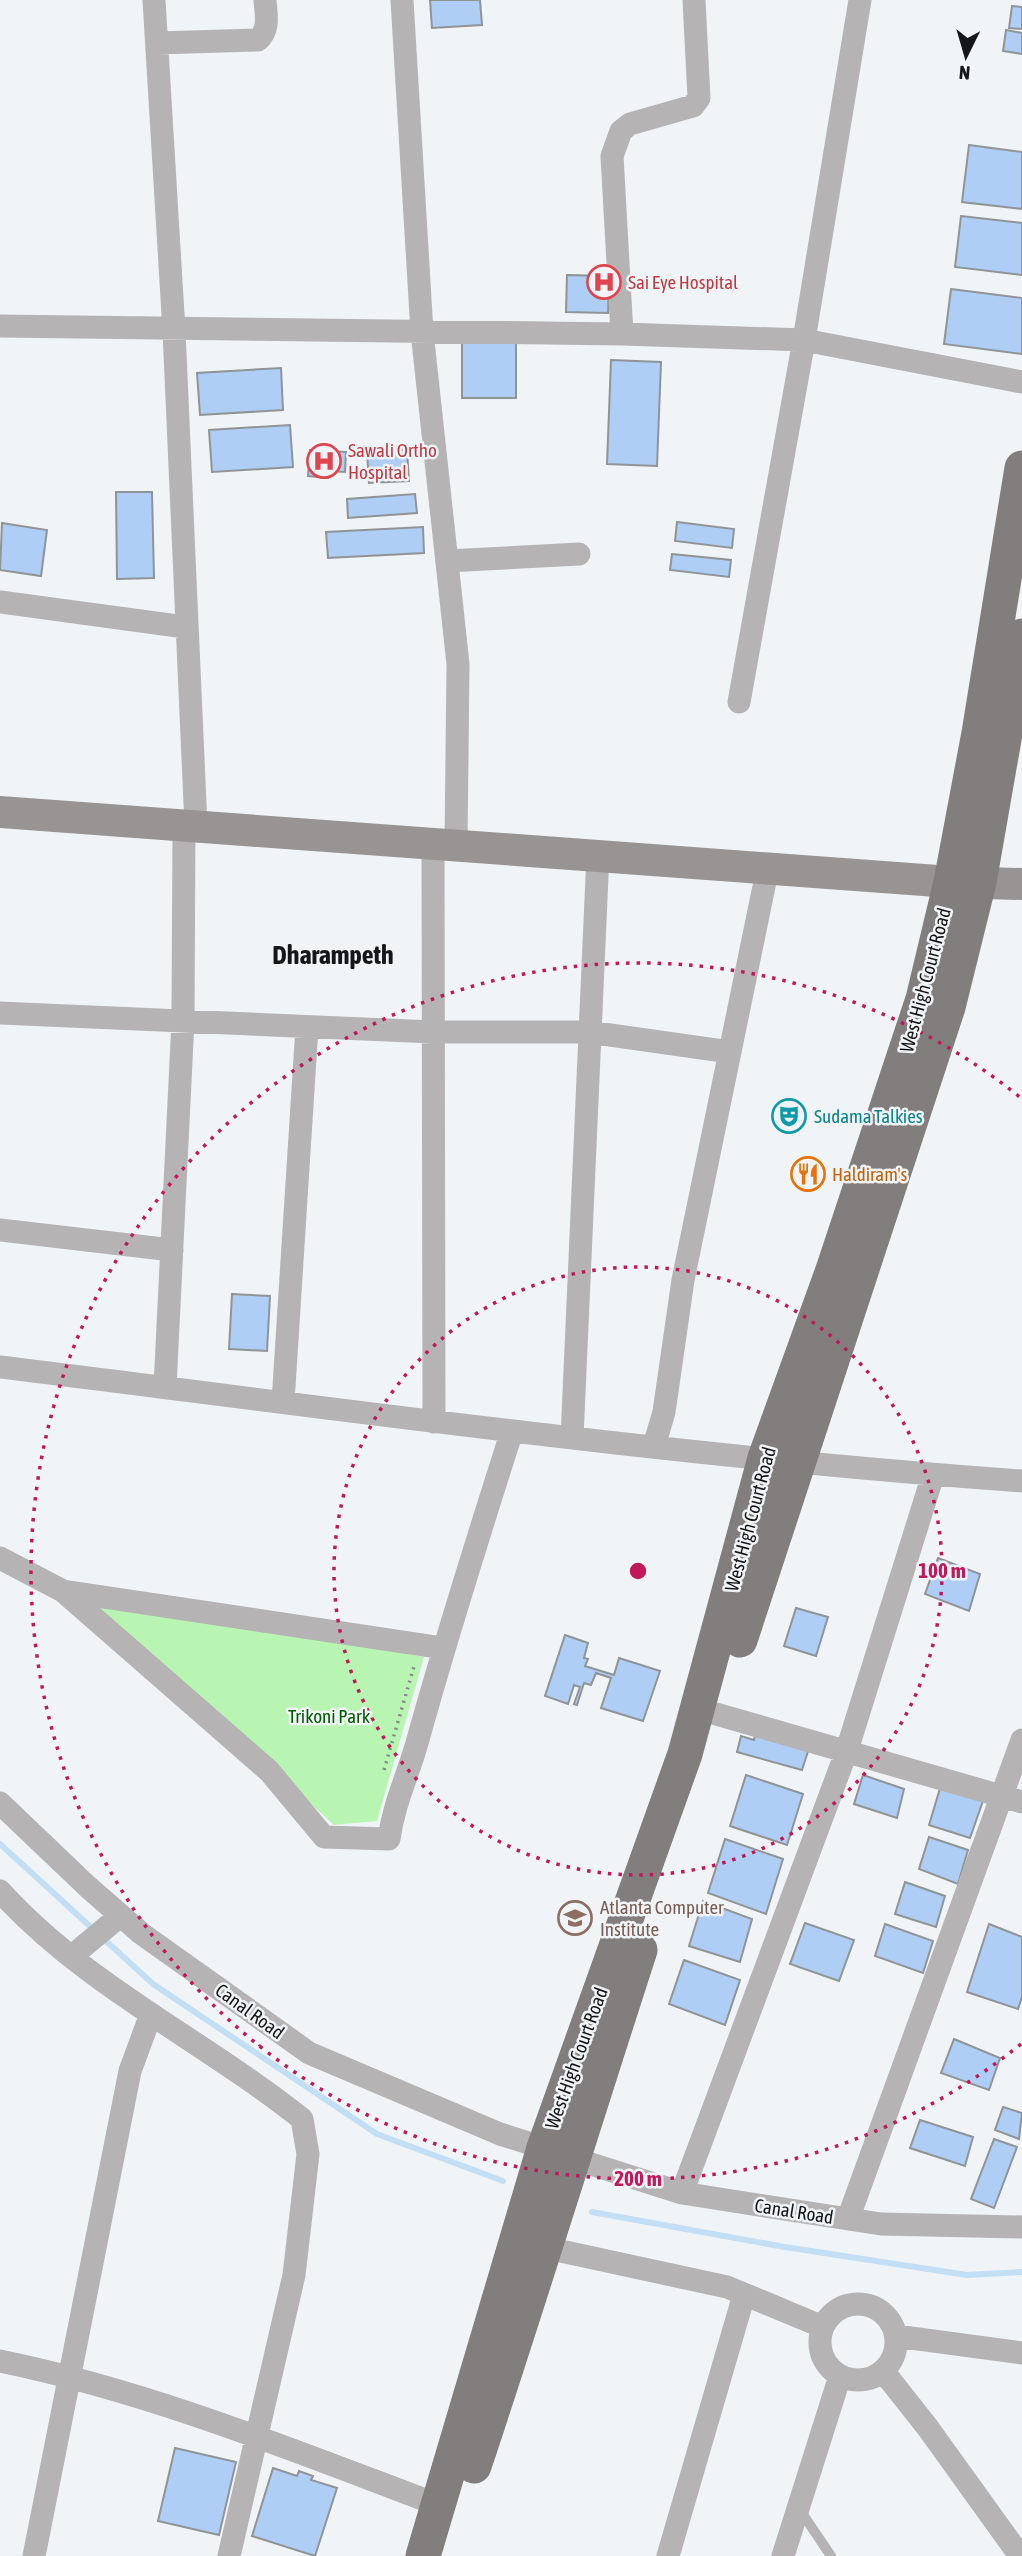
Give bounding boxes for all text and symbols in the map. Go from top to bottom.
north arrow [931,21,1001,91]
text: N [958,61,971,84]
hospital icon: Sai Eye Hospital [585,263,623,301]
place label: Sai Eye Hospital [628,271,738,293]
place label: Sawali Ortho Hospital [348,439,437,483]
hospital icon: Sawali Ortho Hospital [305,442,343,480]
street label: West High Court Road [895,905,955,1055]
district label: Dharampeth [272,940,394,970]
theatre icon: Sudama Talkies [770,1097,808,1135]
place label: Sudama Talkies [814,1105,923,1127]
restaurant icon: Haldiram's [789,1155,827,1193]
place label: Haldiram's [832,1163,908,1185]
street label: West High Court Road [720,1444,780,1594]
text: 100 m [918,1558,966,1582]
centre of rings [626,1559,650,1583]
park label: Trikoni Park [288,1705,371,1727]
place label: Atlanta Computer Institute [600,1896,724,1940]
school or university icon: Atlanta Computer Institute [556,1899,594,1937]
street label: Canal Road [211,1979,289,2043]
street label: West High Court Road [540,1984,612,2132]
text: 200 m [614,2166,662,2190]
street label: Canal Road [753,2194,835,2228]

